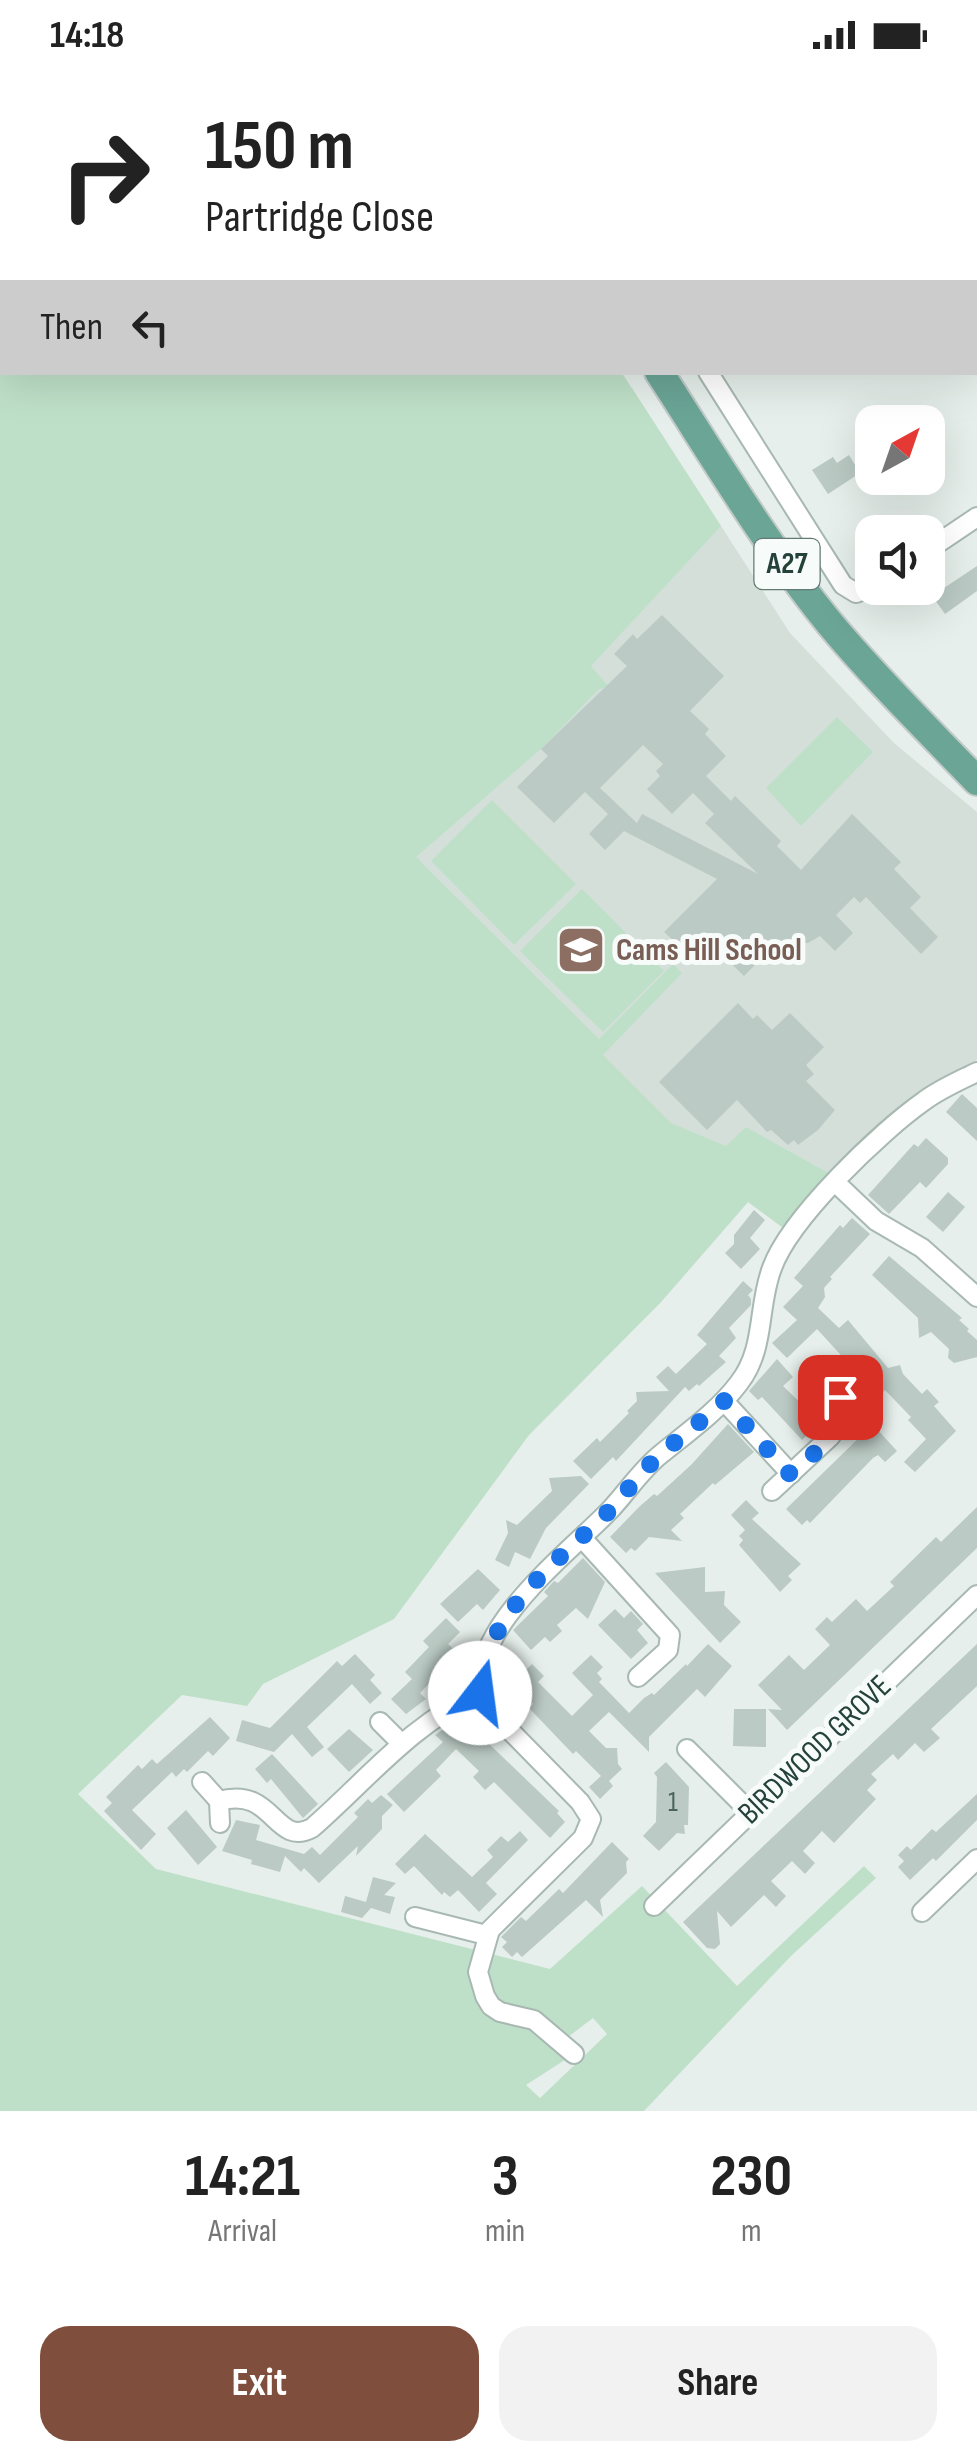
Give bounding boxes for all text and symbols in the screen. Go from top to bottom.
text: 14:18 [50,13,124,58]
text: 150 m [205,105,354,189]
icon: right [40,110,170,240]
text: Partridge Close [205,190,434,245]
icon: left [123,300,178,355]
text: Then [40,305,103,350]
north arrow [855,405,945,495]
map controls [855,405,945,605]
button: sound [855,515,945,605]
road number: A27 [754,539,820,589]
school or university icon: Cams Hill School [555,924,607,976]
place label: Cams Hill School [616,931,802,970]
pin [798,1355,883,1440]
icon: arrive [813,1370,868,1425]
position arrow [428,1641,532,1745]
street label: BIRDWOOD GROVE [730,1667,900,1833]
house number: 1 [668,1786,678,1819]
text: 14:21 [185,2141,300,2213]
text: 3 [492,2141,519,2213]
text: 230 [710,2141,792,2213]
text: Arrival [208,2212,277,2251]
text: min [485,2212,525,2251]
text: m [741,2212,761,2251]
button: Exit [40,2326,479,2441]
button: Share [499,2326,937,2441]

